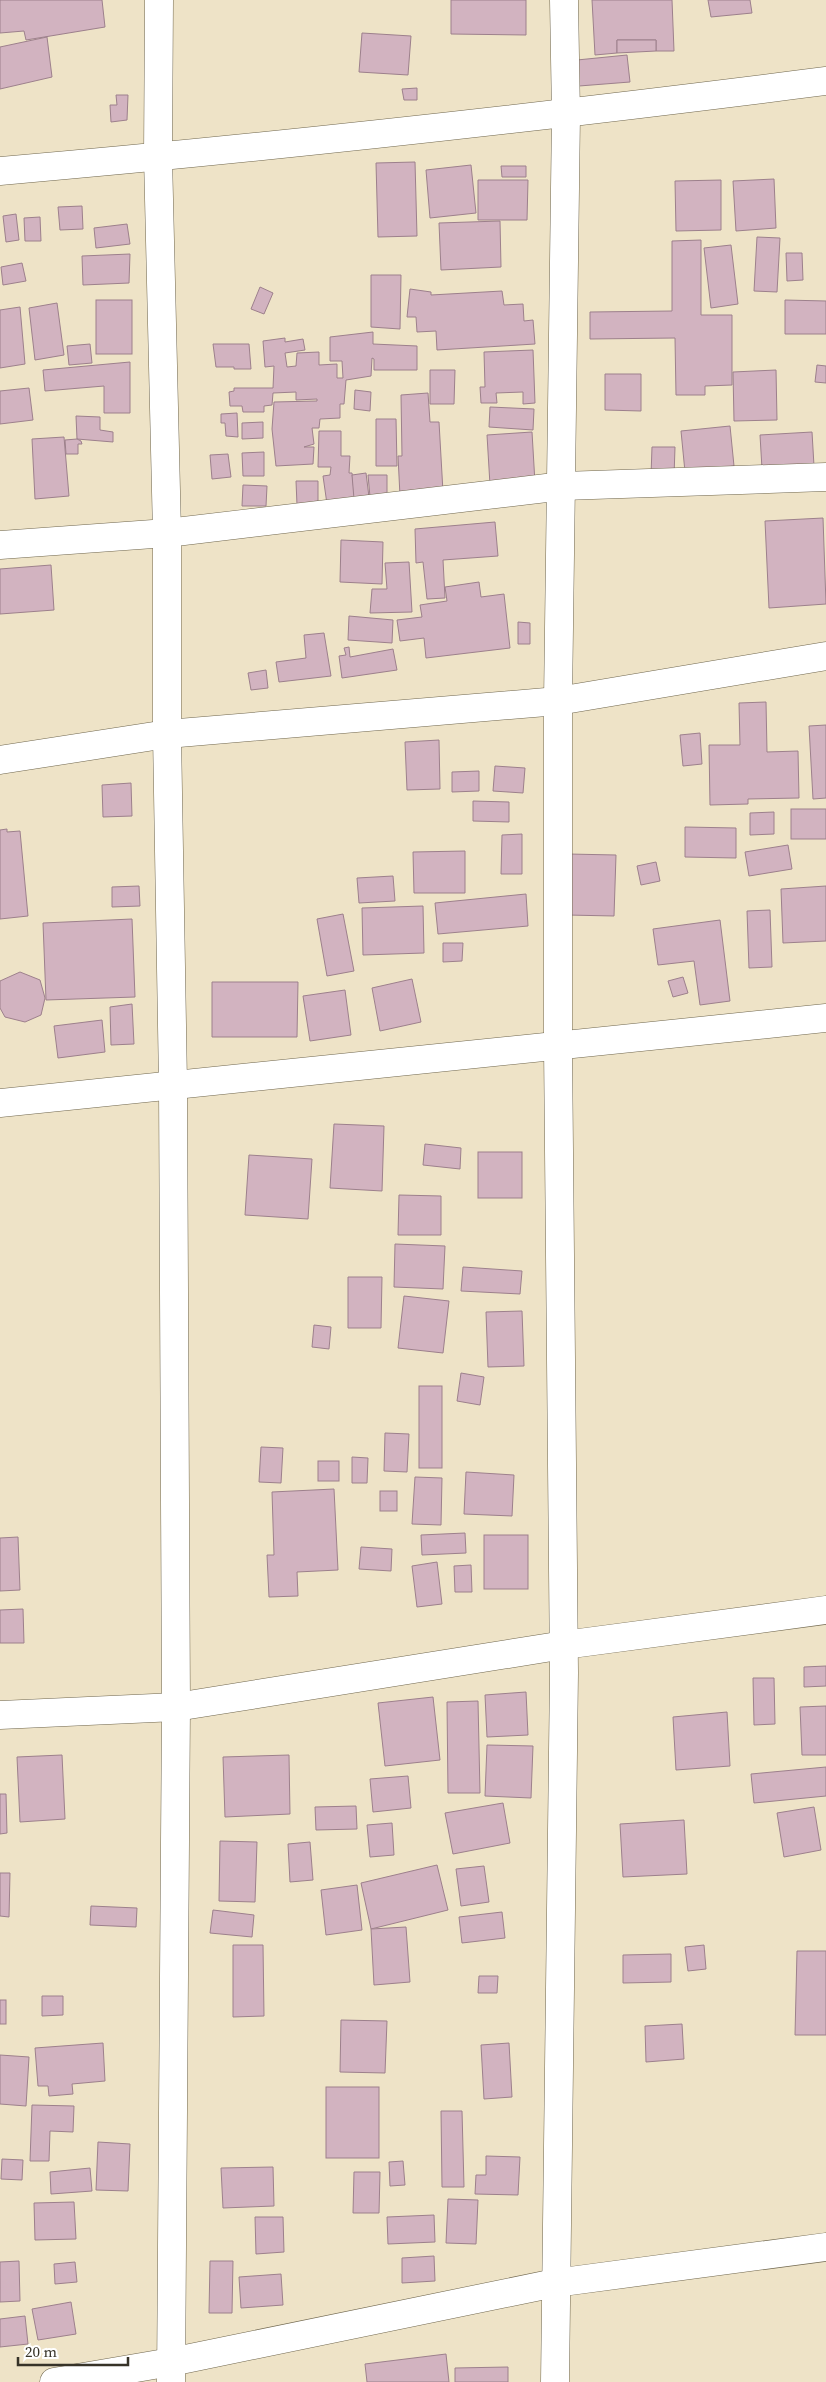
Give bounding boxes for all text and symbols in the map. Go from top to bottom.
scale bar [18,2334,128,2366]
text: 20 m [25,2341,57,2362]

